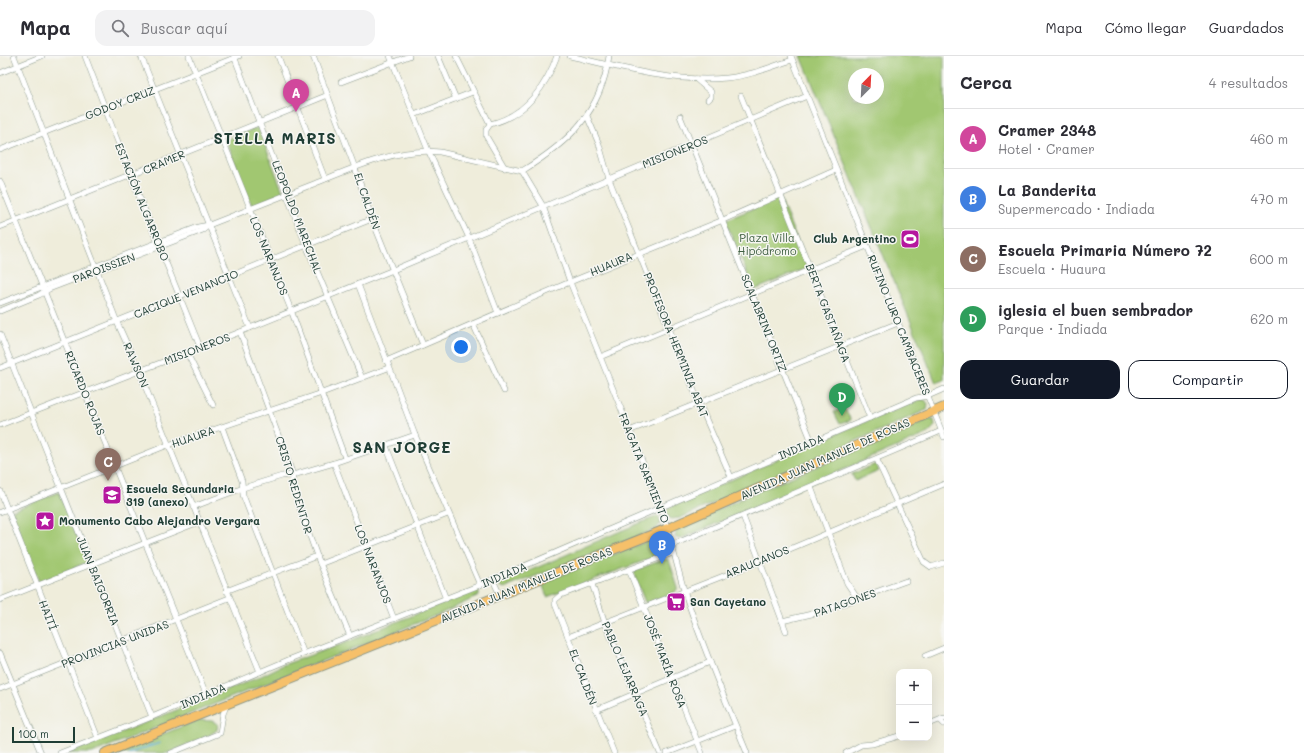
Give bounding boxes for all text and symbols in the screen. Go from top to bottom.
search box [95,10,375,46]
text: Mapa [20,15,71,40]
icon: search [109,17,131,39]
text: Buscar aquí [141,18,228,38]
text: Mapa [1046,18,1083,37]
text: Cómo llegar [1105,18,1187,37]
text: Guardados [1209,18,1284,37]
north arrow [848,68,884,104]
text: Cerca [960,71,1012,93]
text: 4 resultados [1209,74,1288,91]
pin: A [283,79,309,112]
street label: GODOY CRUZ [83,82,157,123]
text: Cramer 2348 [998,120,1096,140]
district label: STELLA MARIS [213,128,337,148]
text: A [968,130,978,147]
text: 460 m [1250,130,1288,147]
street label: MISIONEROS [640,132,710,172]
text: Hotel · Cramer [998,140,1095,157]
street label: ESTACIÓN ALGARROBO [112,141,173,263]
street label: CRAMER [140,146,187,177]
street label: LEOPOLDO MARECHAL [269,158,326,276]
street label: EL CALDÉN [351,171,384,231]
text: La Banderita [998,180,1096,200]
text: B [969,190,977,207]
text: 470 m [1251,190,1288,207]
text: Supermercado · Indiada [998,200,1155,217]
street label: LOS NARANJOS [247,214,292,297]
sports icon: Club Argentino [899,228,921,250]
park label: Plaza Villa Hipódromo [738,230,797,258]
place label: Club Argentino [813,231,896,246]
text: Escuela Primaria Número 72 [998,240,1212,260]
street label: HUAURA [587,248,634,279]
street label: PAROISSIEN [70,249,137,286]
text: C [968,250,978,267]
text: 600 m [1250,250,1288,267]
street label: RUFINO LURO CAMBACERES [864,253,934,397]
text: Escuela · Huaura [998,260,1106,277]
street label: BERTA GASTAÑAGA [803,261,854,364]
street label: CACIQUE VENANCIO [131,266,241,321]
street label: PROFESORA HERMINIA ABAT [640,270,712,420]
street label: SCALABRINI ORTIZ [738,272,791,375]
text: iglesia el buen sembrador [998,300,1193,320]
text: D [968,310,978,327]
text: 620 m [1250,310,1288,327]
text: Parque · Indiada [998,320,1108,337]
street label: MISIONEROS [162,329,232,368]
your location [451,337,471,357]
street label: RAWSON [120,340,153,390]
street label: RICARDO ROJAS [62,348,109,437]
button: Guardar [960,360,1120,399]
button: Compartir [1128,360,1288,399]
pin: D [829,383,855,416]
street label: FRAGATA SARMIENTO [615,411,674,525]
street label: AVENIDA JUAN MANUEL DE ROSAS [738,414,912,503]
street label: HUAURA [169,422,216,451]
street label: INDIADA [776,430,826,463]
street label: CRISTO REDENTOR [272,434,316,536]
district label: SAN JORGE [352,437,452,457]
pin: C [95,448,121,481]
place label: Escuela Secundaria 319 (anexo) [126,481,235,509]
school or university icon: Escuela Secundaria 319 (anexo) [101,484,123,506]
place icon: Monumento Cabo Alejandro Vergara [34,510,56,532]
place label: Monumento Cabo Alejandro Vergara [59,513,260,528]
street label: LOS NARANJOS [351,522,395,606]
pin: B [649,531,675,564]
street label: JUAN BAIGORRIA [74,534,123,628]
street label: ARAUCANOS [722,542,791,581]
street label: AVENIDA JUAN MANUEL DE ROSAS [438,543,614,626]
street label: INDIADA [479,558,529,591]
street label: PATAGONES [812,585,878,620]
supermarket icon: San Cayetano [665,591,687,613]
place label: San Cayetano [690,594,766,609]
street label: HAITÍ [36,598,61,632]
street label: JOSÉ MARÍA ROSA [641,612,690,710]
street label: PROVINCIAS UNIDAS [59,616,171,671]
street label: PABLO LEJARRAGA [599,619,652,718]
street label: EL CALDÉN [566,647,601,707]
map controls [896,669,932,741]
button: + [896,669,932,705]
street label: INDIADA [178,679,228,712]
button: − [896,705,932,741]
scale bar [12,725,75,744]
text: 100 m [18,726,49,741]

